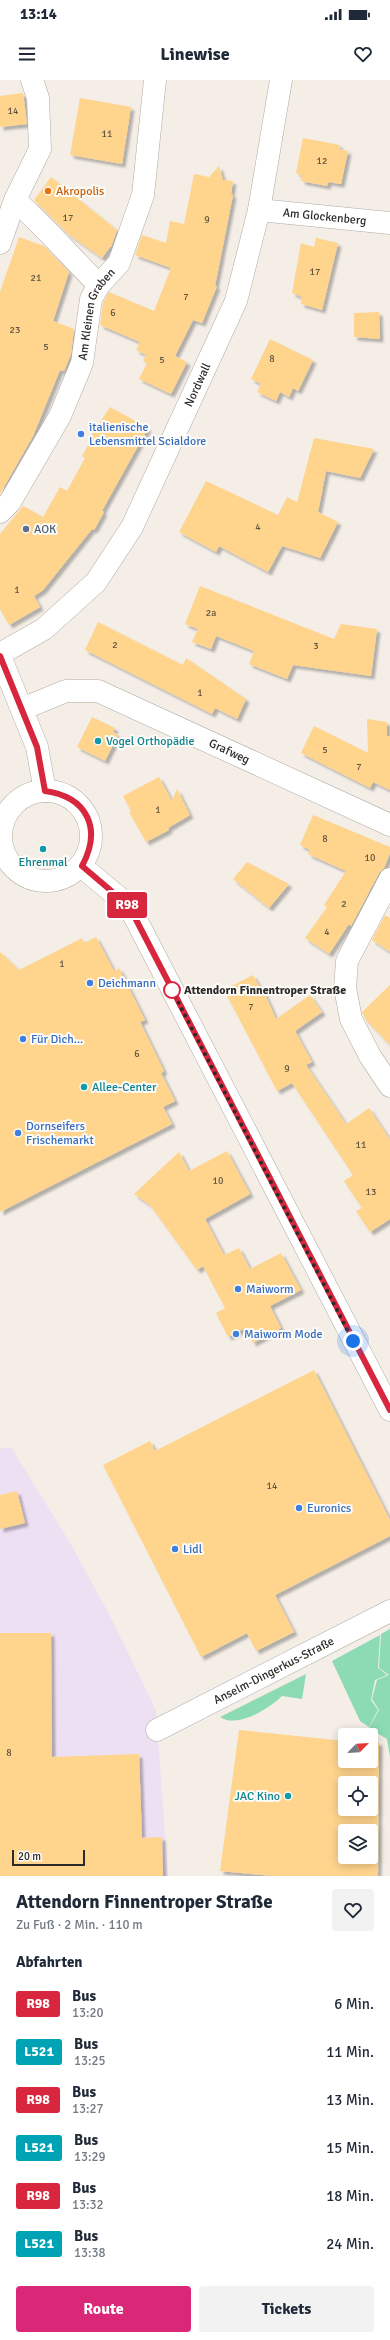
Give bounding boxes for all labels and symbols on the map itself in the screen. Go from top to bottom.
house number: 14 [8,105,19,117]
house number: 11 [102,128,112,140]
house number: 12 [317,155,327,167]
place label: Akropolis [56,184,104,199]
marker: Akropolis [43,186,53,196]
street label: Am Glockenberg [282,205,367,229]
house number: 17 [63,212,73,224]
house number: 9 [204,214,210,226]
street label: Am Kleinen Graben [75,265,119,361]
house number: 17 [310,266,320,278]
house number: 21 [31,272,41,284]
house number: 7 [183,291,189,303]
house number: 6 [110,307,116,319]
house number: 23 [10,324,20,336]
house number: 5 [43,341,49,353]
house number: 8 [269,353,275,365]
house number: 5 [159,354,165,366]
street label: Nordwall [181,360,215,409]
place label: italienische Lebensmittel Scialdore [89,420,206,449]
marker: italienische Lebensmittel Scialdore [76,429,86,439]
house number: 4 [255,521,261,533]
place label: AOK [34,522,56,537]
marker: AOK [21,524,31,534]
house number: 1 [14,584,20,596]
house number: 2a [206,607,216,619]
house number: 2 [112,639,118,651]
house number: 3 [313,640,319,652]
house number: 1 [197,687,203,699]
place label: Vogel Orthopädie [106,734,195,749]
marker: Vogel Orthopädie [93,736,103,746]
street label: Grafweg [206,736,252,768]
house number: 5 [322,744,328,756]
house number: 7 [356,761,362,773]
house number: 1 [155,804,161,816]
house number: 8 [322,833,328,845]
marker: Ehrenmal [38,844,48,854]
house number: 10 [365,852,375,864]
place label: Ehrenmal [18,855,68,870]
line badge: R98 [104,892,150,918]
house number: 2 [341,898,347,910]
house number: 4 [324,926,330,938]
house number: 1 [59,958,65,970]
place label: Deichmann [98,976,156,991]
marker: Deichmann [85,978,95,988]
marker: Attendorn Finnentroper Straße [163,981,181,999]
place label: Attendorn Finnentroper Straße [184,983,346,998]
house number: 7 [248,1001,254,1013]
place label: Für Dich... [31,1032,83,1047]
marker: Für Dich... [18,1034,28,1044]
house number: 6 [134,1048,140,1060]
house number: 9 [284,1063,290,1075]
place label: Allee-Center [92,1080,157,1095]
marker: Allee-Center [79,1082,89,1092]
place label: Dornseifers Frischemarkt [26,1119,94,1148]
marker: Dornseifers Frischemarkt [13,1128,23,1138]
house number: 11 [356,1139,366,1151]
house number: 10 [213,1175,223,1187]
house number: 13 [366,1186,376,1198]
place label: Maiworm [246,1282,294,1297]
marker: Maiworm [233,1284,243,1294]
place label: Maiworm Mode [244,1327,323,1342]
marker: Maiworm Mode [231,1329,241,1339]
your location [343,1331,363,1351]
house number: 14 [267,1480,278,1492]
place label: Euronics [307,1501,351,1516]
marker: Euronics [294,1503,304,1513]
place label: Lidl [183,1542,203,1557]
marker: Lidl [170,1544,180,1554]
street label: Anselm-Dingerkus-Straße [211,1634,337,1708]
north arrow [338,1728,378,1768]
house number: 8 [6,1747,12,1759]
place label: JAC Kino [235,1789,280,1804]
marker: JAC Kino [283,1791,293,1801]
scale bar [12,1848,85,1867]

